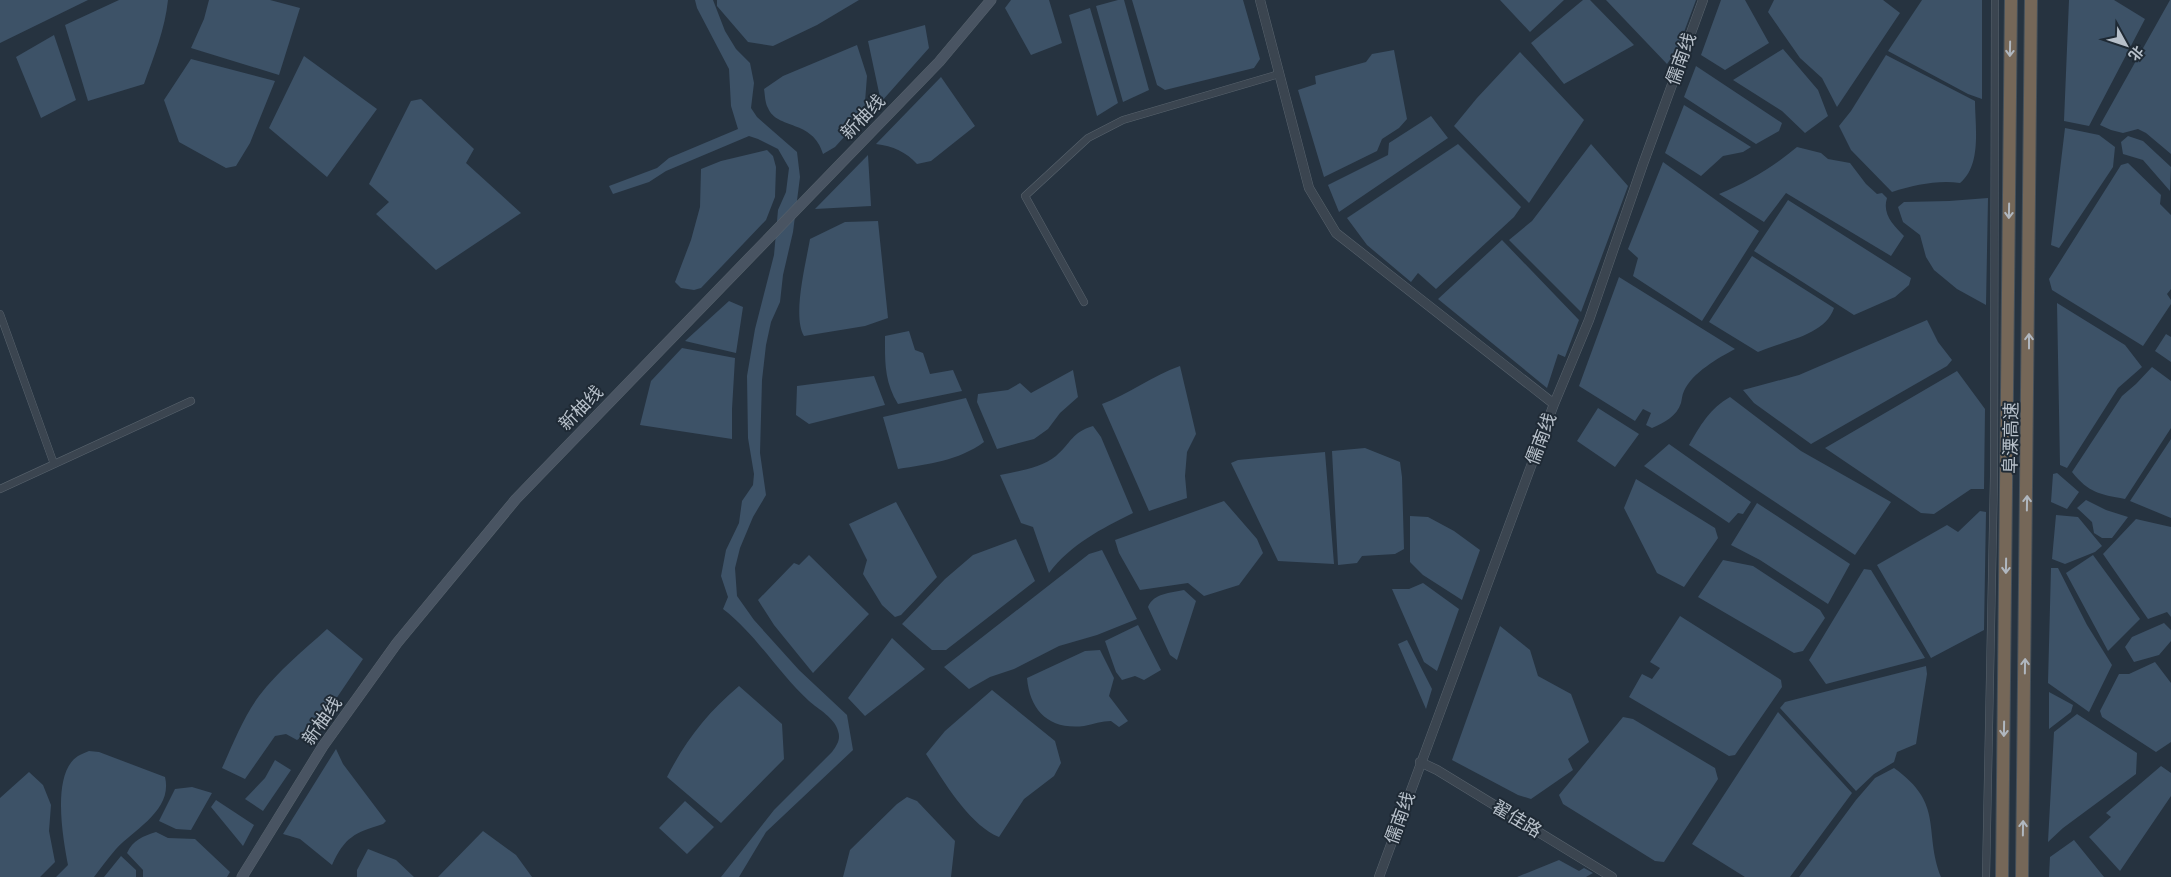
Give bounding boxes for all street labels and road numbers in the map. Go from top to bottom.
street label: 儒南线 [1660,30,1700,88]
street label: 新柚线 [836,89,889,143]
street label: 新柚线 [554,380,607,434]
street label: 阜溧高速 [1998,402,2022,474]
street label: 儒南线 [1520,409,1560,468]
street label: 新柚线 [297,692,346,749]
street label: 儒南线 [1379,789,1419,847]
street label: 翟佳路 [1489,795,1546,841]

